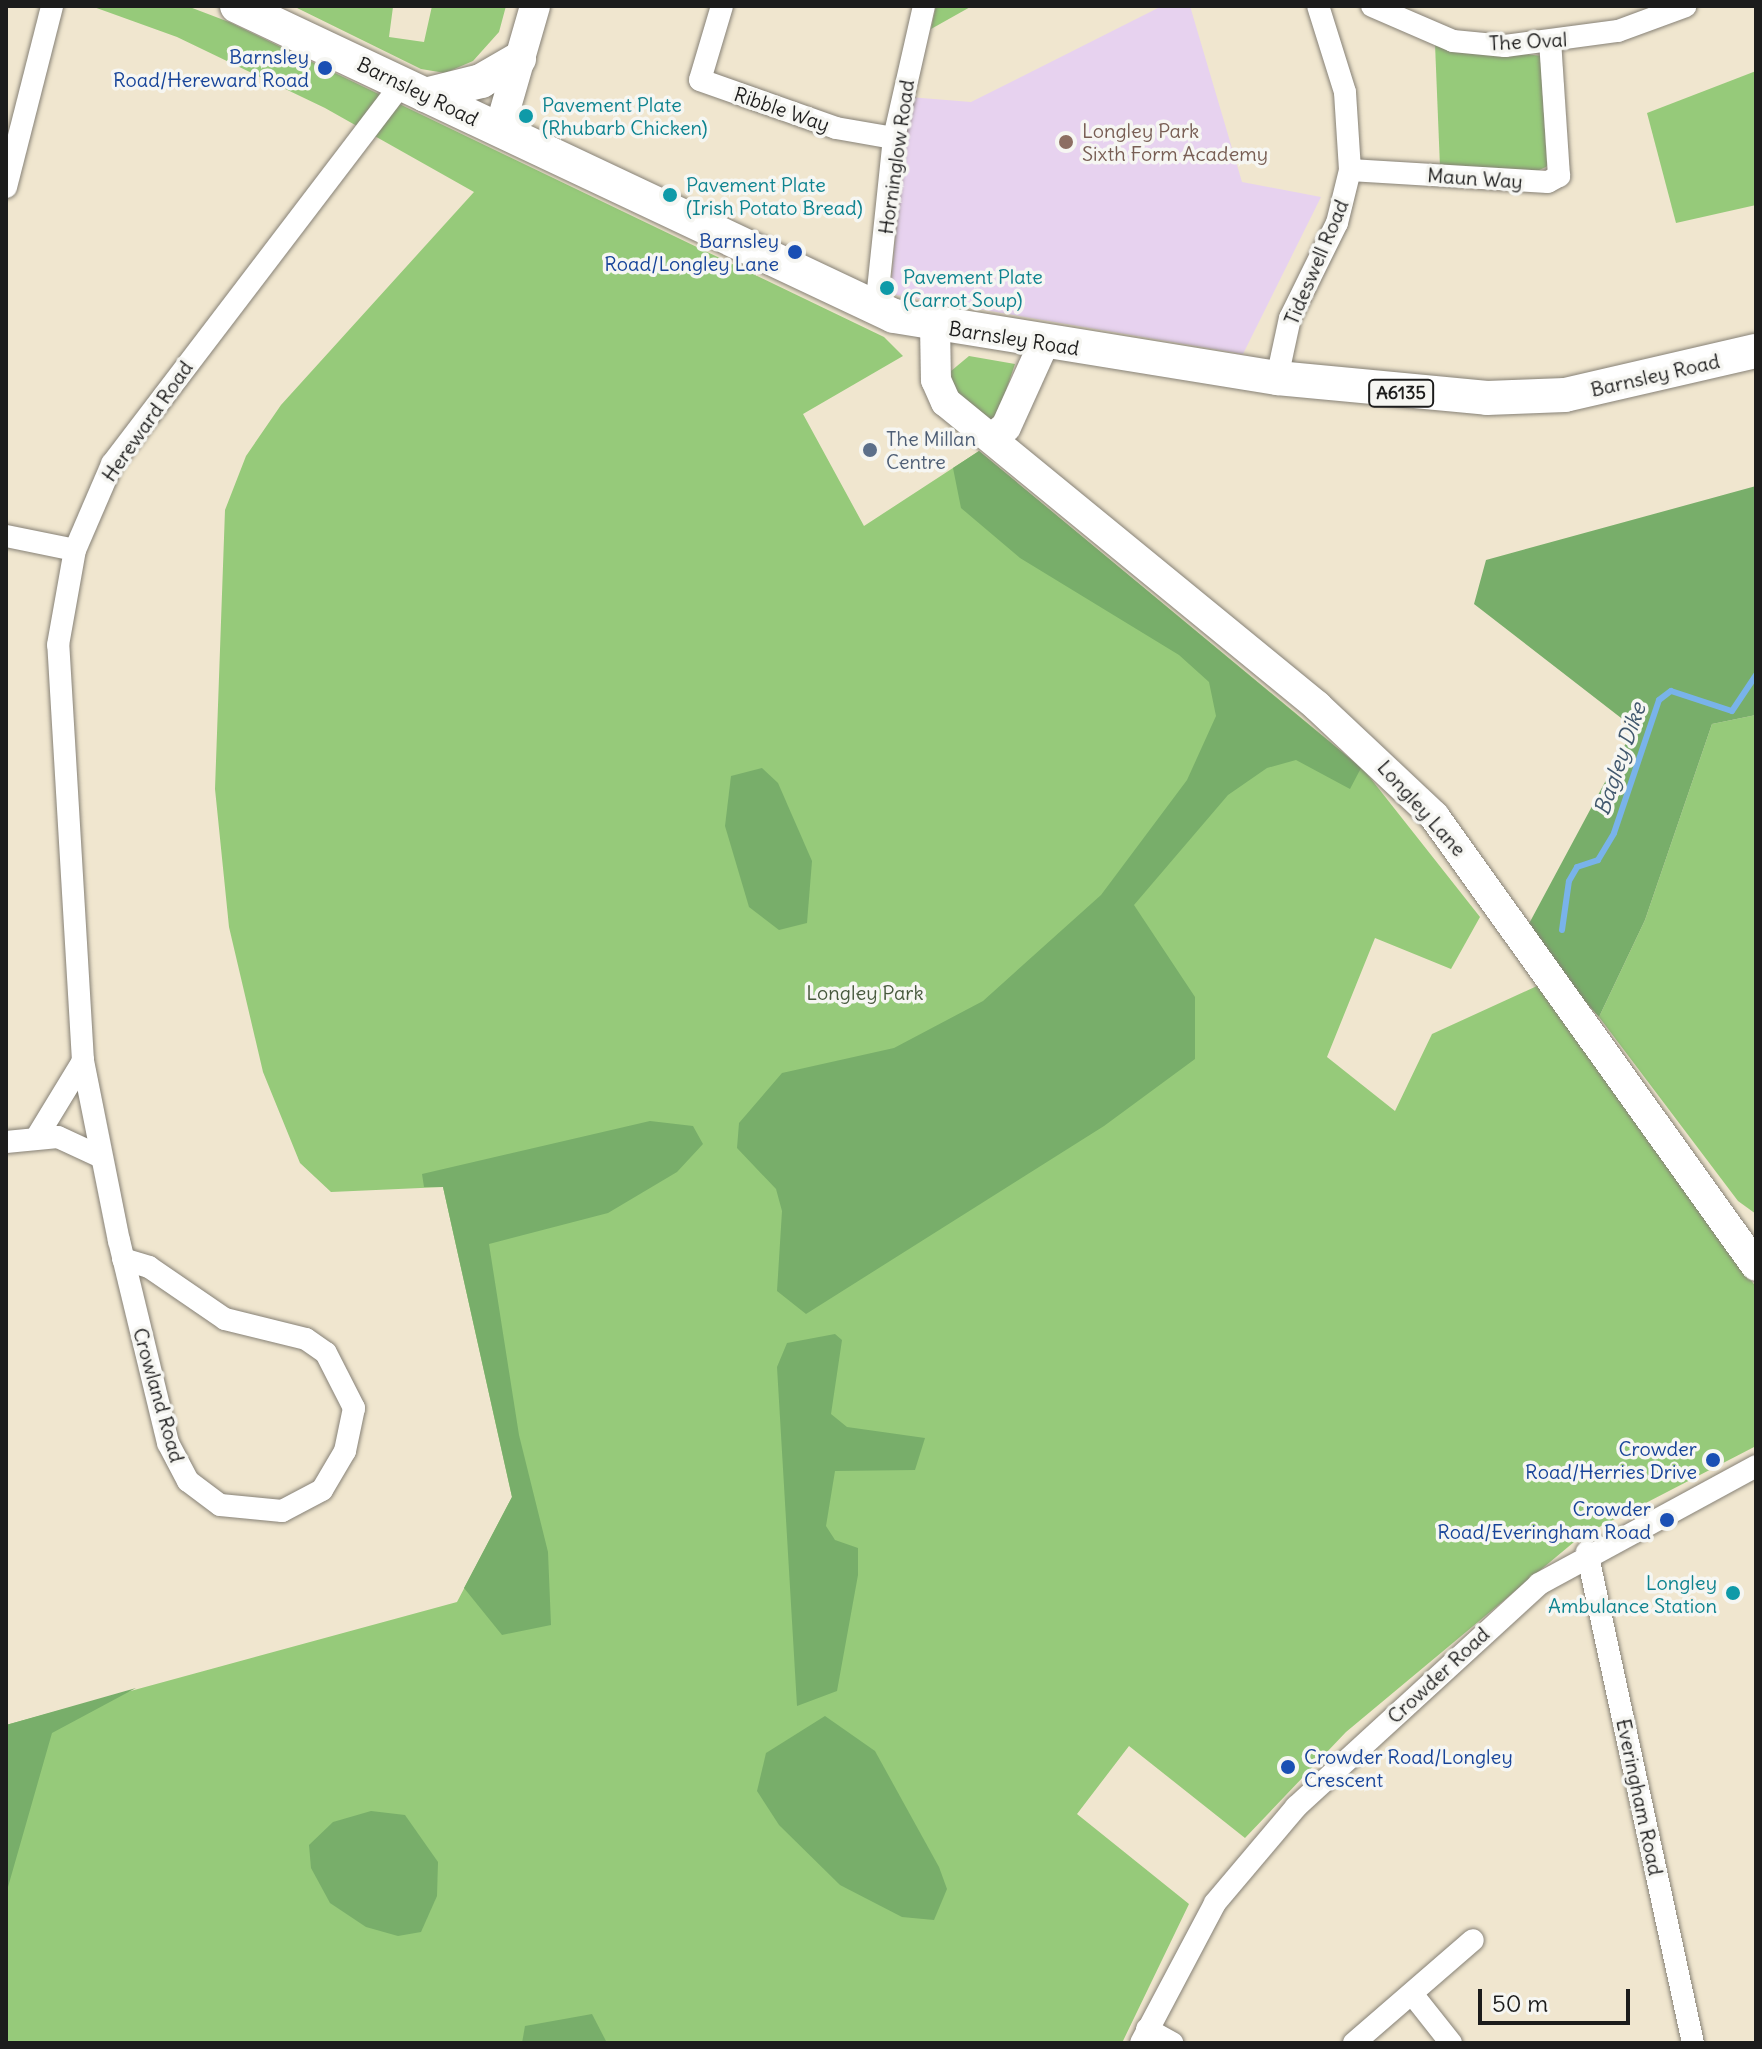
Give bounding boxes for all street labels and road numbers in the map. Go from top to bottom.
street label: The Oval [1488,27,1568,55]
street label: Barnsley Road [354,51,482,131]
street label: Horninglow Road [873,78,919,236]
street label: Ribble Way [731,81,833,137]
street label: Maun Way [1426,163,1524,193]
street label: Tideswell Road [1279,196,1353,328]
street label: Barnsley Road [947,316,1081,360]
street label: Barnsley Road [1588,349,1722,401]
street label: Hereward Road [96,356,198,486]
road number: A6135 [1367,379,1435,407]
street label: Longley Lane [1373,755,1471,861]
street label: Crowland Road [128,1325,190,1465]
street label: Crowder Road [1382,1622,1494,1728]
street label: Everingham Road [1612,1716,1668,1878]

